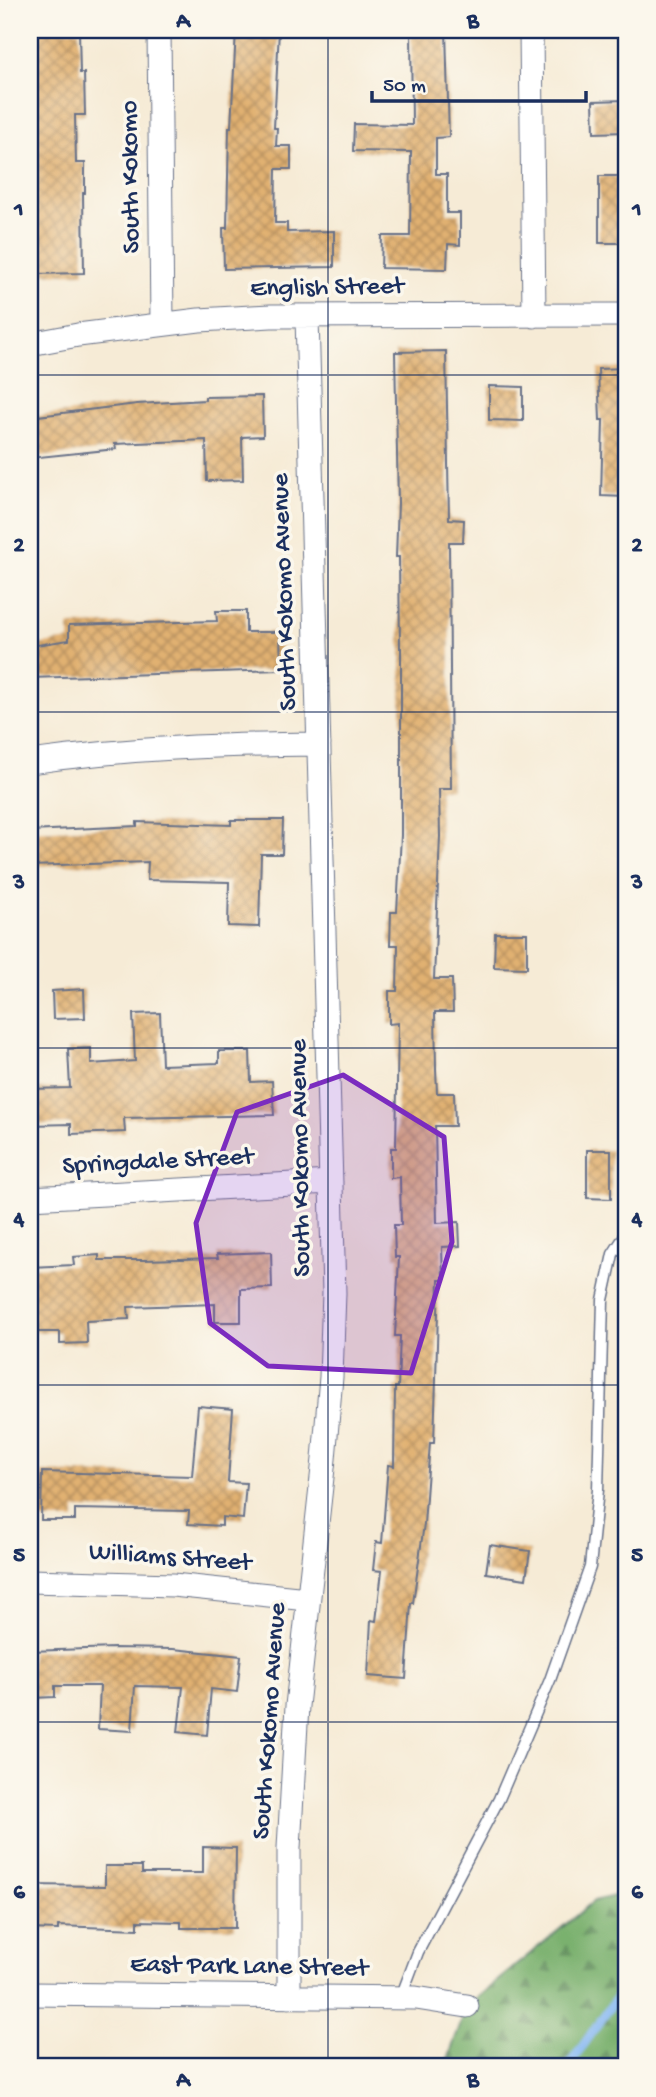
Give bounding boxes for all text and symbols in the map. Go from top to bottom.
text: A [175,9,191,36]
text: B [466,9,480,36]
scale bar [372,60,586,104]
text: 50 m [383,75,426,100]
street label: South Kokomo [115,100,149,254]
text: 1 [13,197,24,224]
text: 1 [631,197,642,224]
street label: English Street [250,272,407,306]
street label: South Kokomo Avenue [266,472,306,711]
text: 2 [13,533,25,560]
text: 2 [631,533,643,560]
text: 3 [12,870,25,897]
text: 3 [630,870,643,897]
street label: South Kokomo Avenue [284,1038,320,1277]
street label: Springdale Street [62,1142,257,1183]
text: 4 [13,1207,25,1234]
text: 4 [631,1207,643,1234]
street label: Williams Street [88,1538,255,1580]
text: 5 [13,1543,25,1570]
text: 5 [631,1543,643,1570]
street label: South Kokomo Avenue [247,1601,295,1841]
text: 6 [13,1880,26,1907]
text: 6 [631,1880,644,1907]
street label: East Park Lane Street [130,1950,371,1986]
text: A [175,2068,191,2095]
text: B [466,2068,480,2095]

